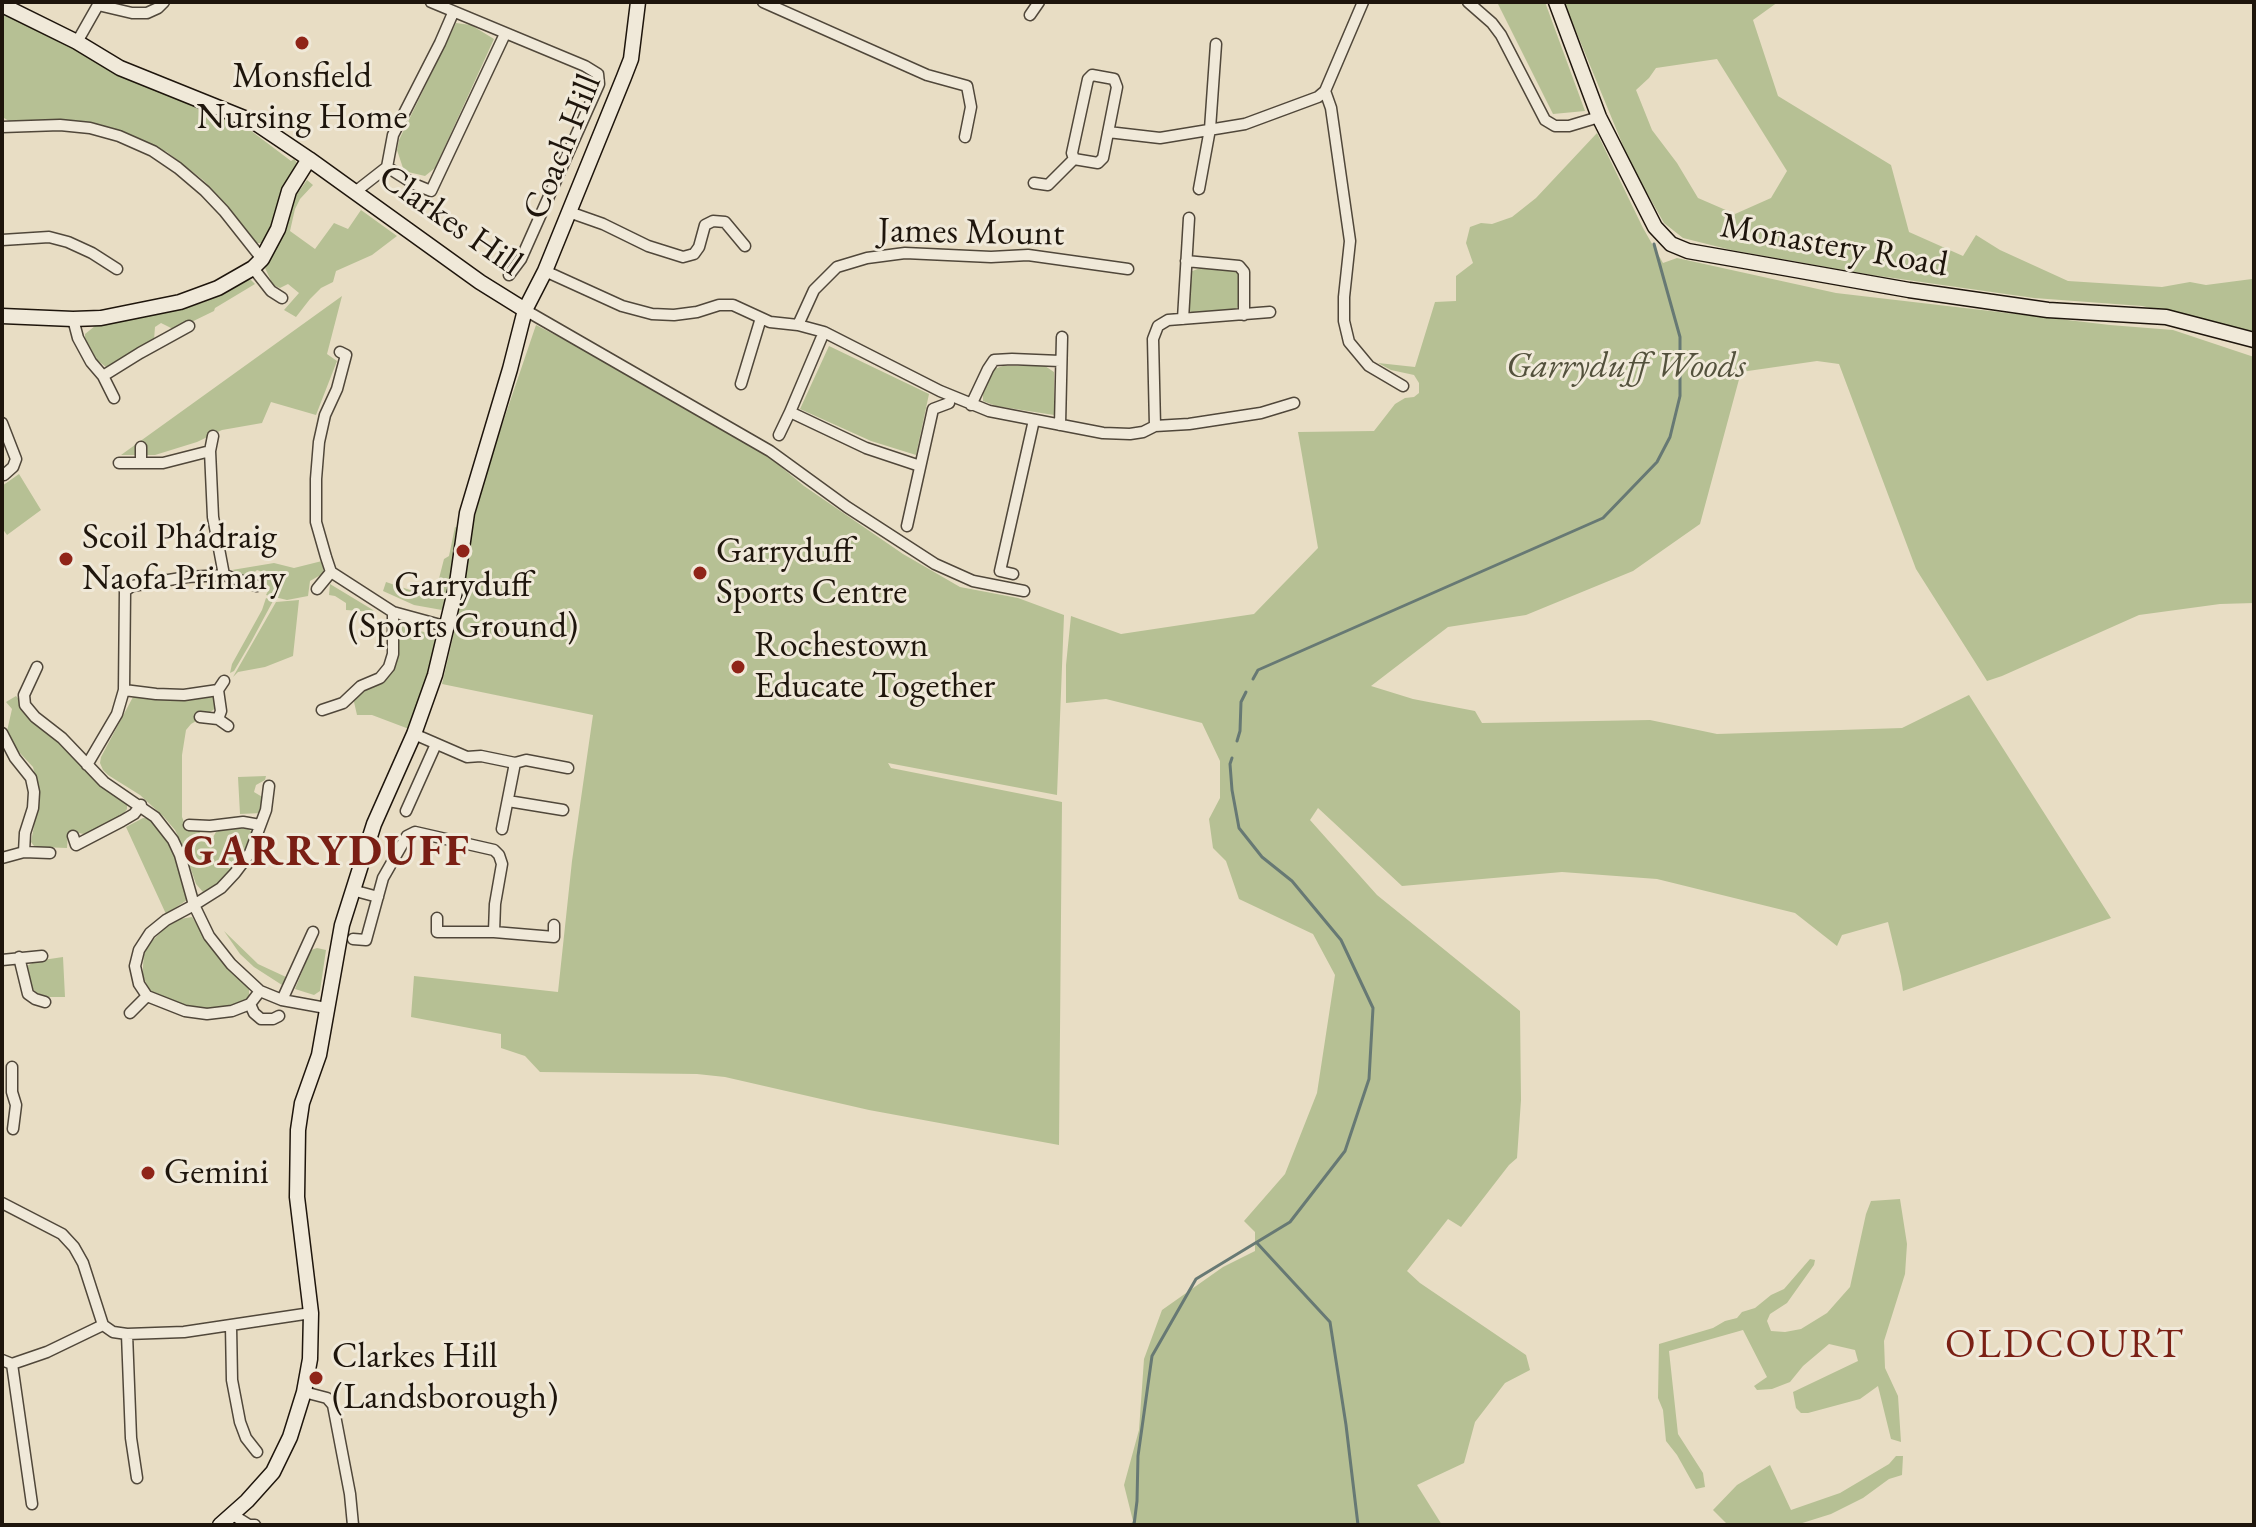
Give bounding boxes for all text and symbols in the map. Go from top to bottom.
marker: Monsfield Nursing Home [293,34,311,52]
place label: Monsfield Nursing Home [197,55,407,140]
street label: Coach Hill [514,68,612,226]
street label: Clarkes Hill [370,156,530,286]
street label: Monastery Road [1717,205,1951,287]
street label: James Mount [877,210,1065,256]
park label: Garryduff Woods [1506,345,1746,389]
place label: Scoil Phádraig Naofa Primary [82,516,286,601]
place label: Garryduff Sports Centre [716,530,907,615]
marker: Garryduff (Sports Ground) [454,542,472,560]
marker: Scoil Phádraig Naofa Primary [57,550,75,568]
place label: Garryduff (Sports Ground) [348,564,578,649]
marker: Garryduff Sports Centre [691,564,709,582]
place label: Rochestown Educate Together [754,624,995,709]
marker: Rochestown Educate Together [729,658,747,676]
district label: GARRYDUFF [183,827,471,879]
place label: Gemini [164,1151,269,1195]
marker: Gemini [139,1164,157,1182]
district label: OLDCOURT [1945,1322,2185,1370]
place label: Clarkes Hill (Landsborough) [332,1335,558,1420]
marker: Clarkes Hill (Landsborough) [307,1369,325,1387]

